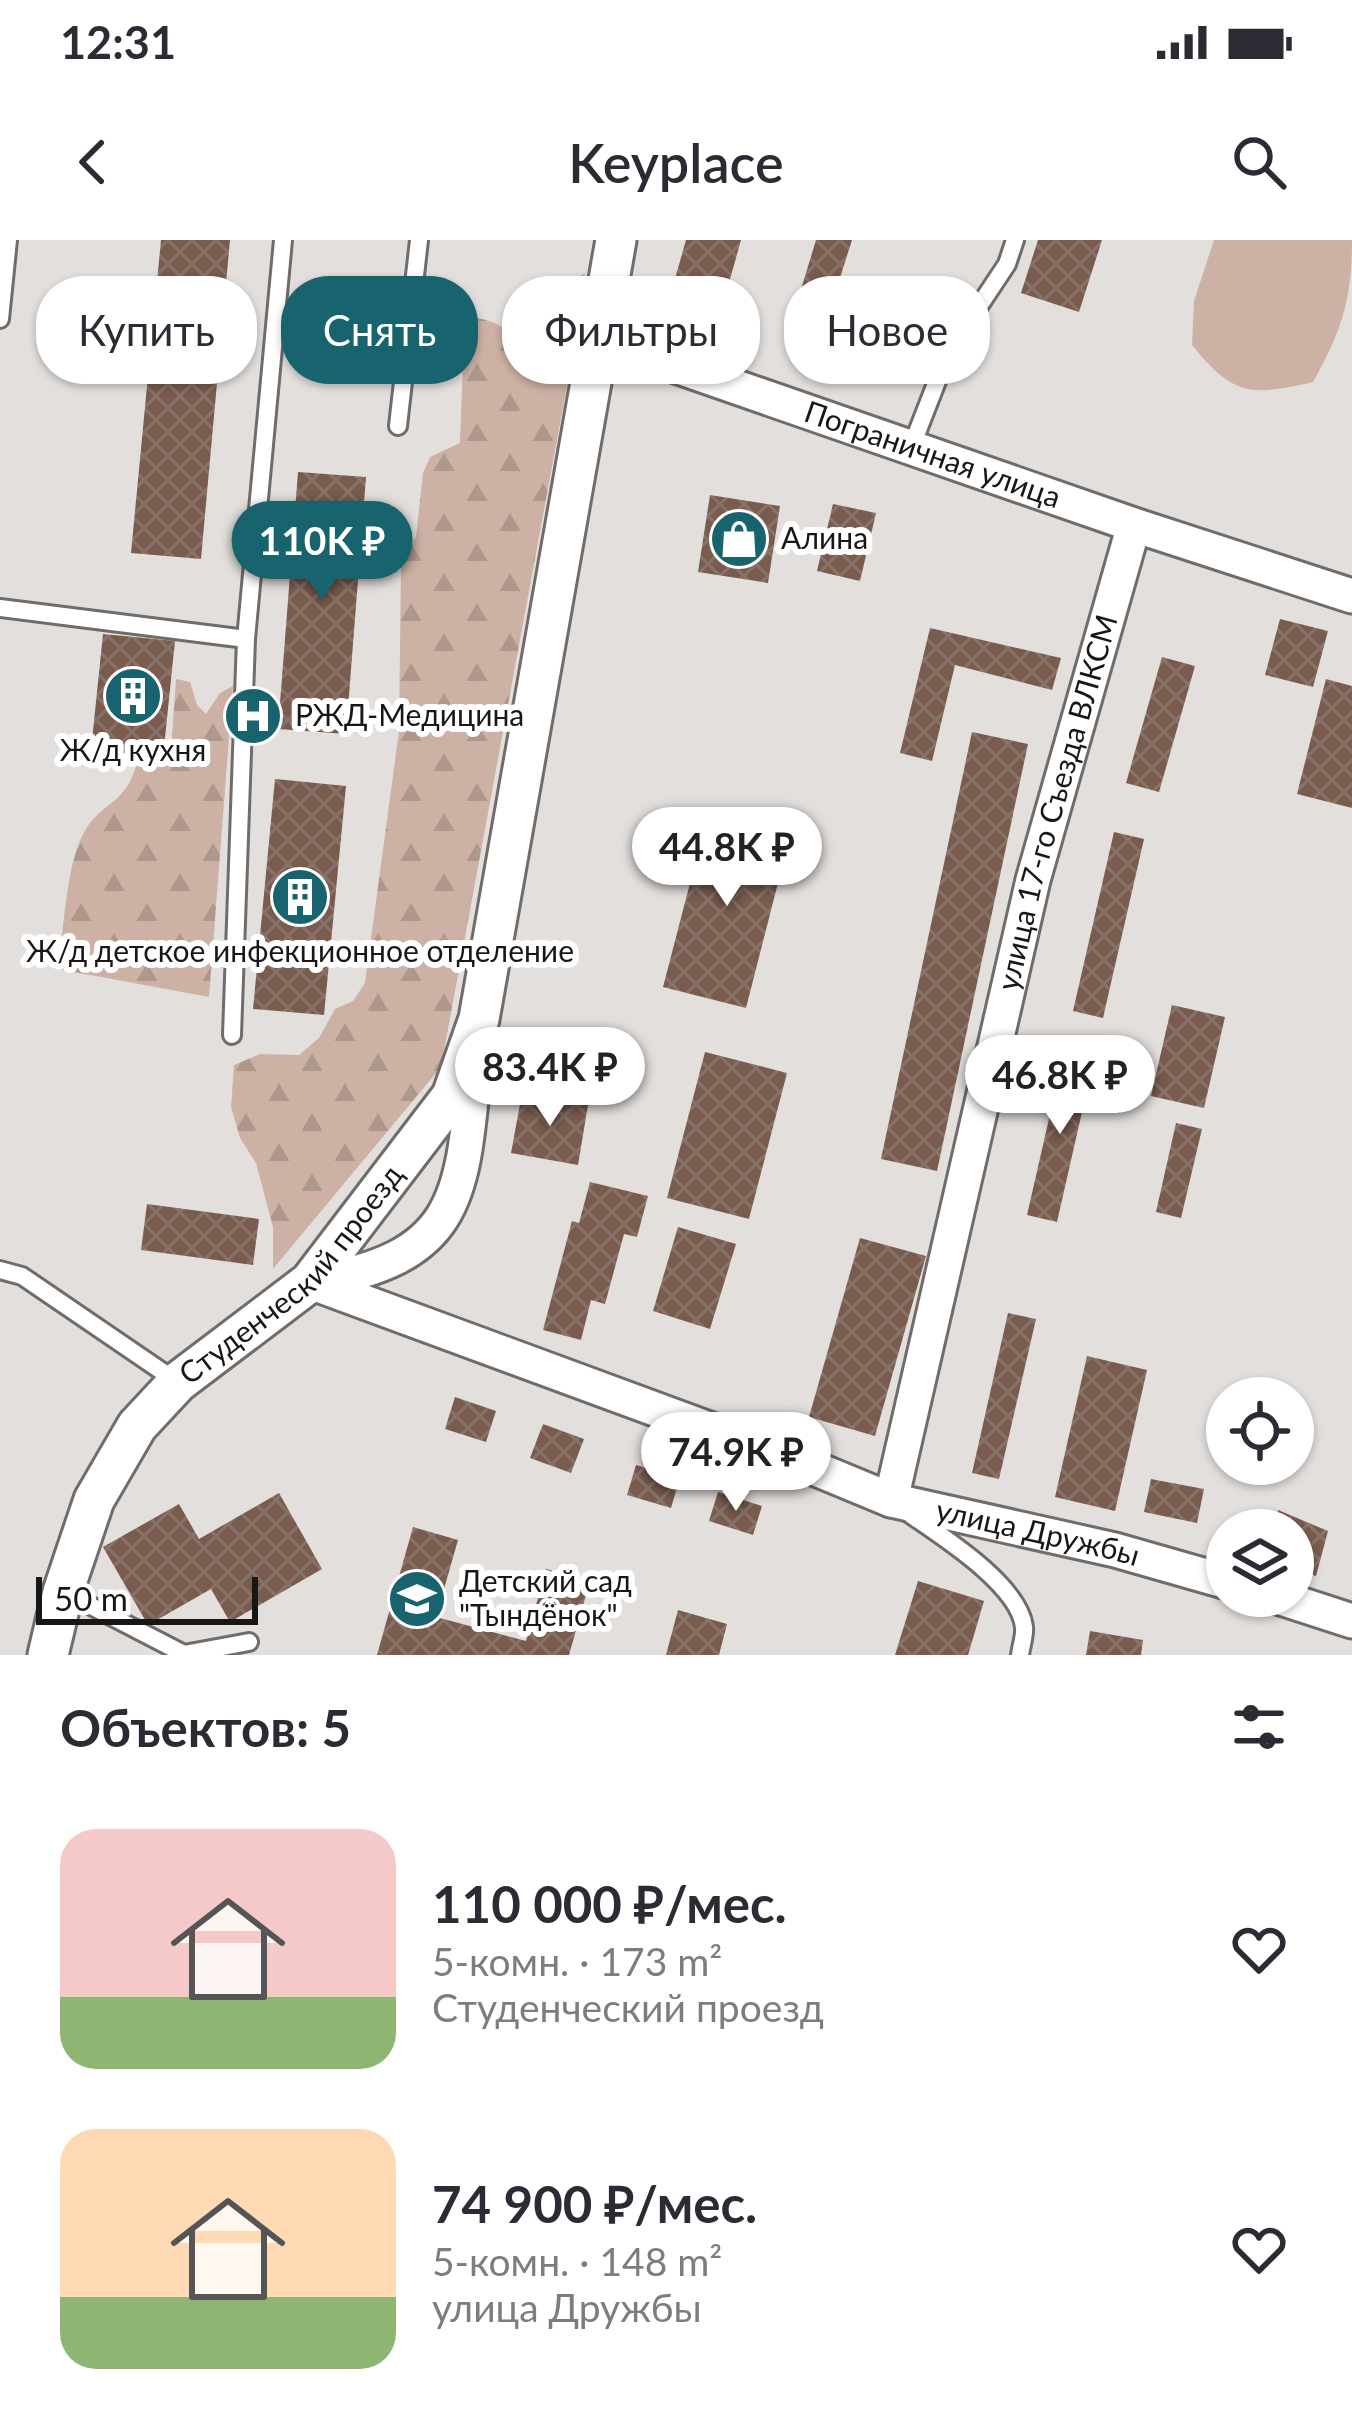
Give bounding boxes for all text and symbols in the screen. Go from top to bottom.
text: 12:31 [60,15,176,69]
icon: back [60,129,126,195]
icon: search [1226,129,1292,195]
text: Keyplace [568,130,784,195]
chip: Купить [36,276,257,384]
chip: Снять [281,276,478,384]
chip: Фильтры [502,276,760,384]
chip: Новое [784,276,990,384]
street label: Пограничная улица [800,392,1066,514]
pin: 110K ₽ [224,501,420,603]
shop icon: Алина [708,508,770,570]
text: 110K ₽ [259,517,385,563]
place label: Алина [781,519,868,555]
street label: улица 17-го Съезда ВЛКСМ [988,610,1124,994]
building icon: Ж/д кухня [102,665,164,727]
hospital icon: РЖД-Медицина [222,685,284,747]
place label: РЖД-Медицина [295,696,524,732]
place label: Ж/д кухня [60,731,206,767]
pin: 44.8K ₽ [616,807,838,909]
text: 44.8K ₽ [659,823,795,869]
building icon: Ж/д детское инфекционное отделение [269,866,331,928]
place label: Ж/д детское инфекционное отделение [26,932,574,968]
pin: 83.4K ₽ [439,1027,661,1129]
pin: 46.8K ₽ [949,1035,1171,1137]
text: 83.4K ₽ [482,1043,618,1089]
text: 46.8K ₽ [992,1051,1128,1097]
street label: Студенческий проезд [171,1157,409,1391]
map controls [1206,1377,1314,1617]
button: locate [1206,1377,1314,1485]
pin: 74.9K ₽ [625,1412,847,1514]
text: 74.9K ₽ [668,1428,804,1474]
street label: улица Дружбы [933,1491,1144,1572]
button: layers [1206,1509,1314,1617]
place label: Детский сад "Тындёнок" [459,1562,632,1632]
school or university icon: Детский сад "Тындёнок" [386,1568,448,1630]
scale bar [36,1571,258,1624]
text: 50 m [54,1578,128,1618]
icon: filters [1226,1694,1292,1760]
text: Объектов: 5 [60,1697,351,1758]
text: 110 000 ₽/мес. [432,1873,787,1934]
icon: home [156,1877,300,2021]
icon: heart [1226,1916,1292,1982]
text: 5-комн. · 173 m² [432,1938,722,1984]
text: Студенческий проезд [432,1984,824,2030]
text: 74 900 ₽/мес. [432,2173,757,2234]
icon: home [156,2177,300,2321]
icon: heart [1226,2216,1292,2282]
text: 5-комн. · 148 m² [432,2238,722,2284]
text: улица Дружбы [432,2284,702,2330]

